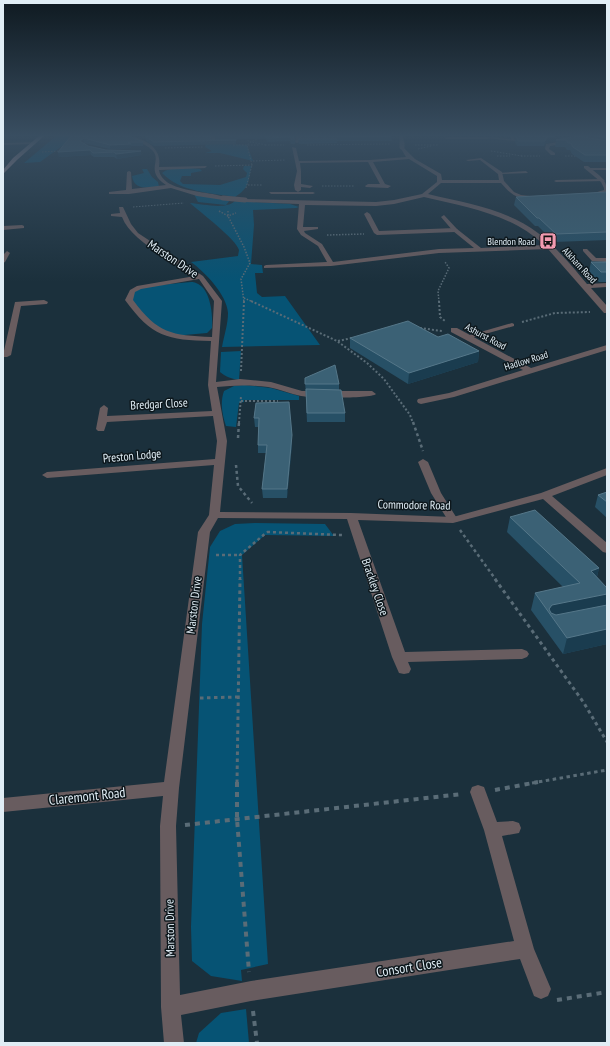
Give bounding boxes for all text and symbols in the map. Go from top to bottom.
bus stop icon: Blendon Road [538,231,558,251]
place label: Blendon Road [487,235,535,248]
street label: Marston Drive [145,236,201,281]
street label: Alkham Road [560,244,600,286]
street label: Ashurst Road [463,320,509,353]
street label: Hadlow Road [503,348,550,373]
street label: Bredgar Close [130,395,188,412]
street label: Preston Lodge [102,445,162,466]
street label: Commodore Road [377,496,451,513]
street label: Brackley Close [359,556,392,617]
street label: Marston Drive [183,575,204,635]
street label: Claremont Road [48,783,126,809]
street label: Marston Drive [161,899,178,957]
street label: Consort Close [375,953,443,981]

